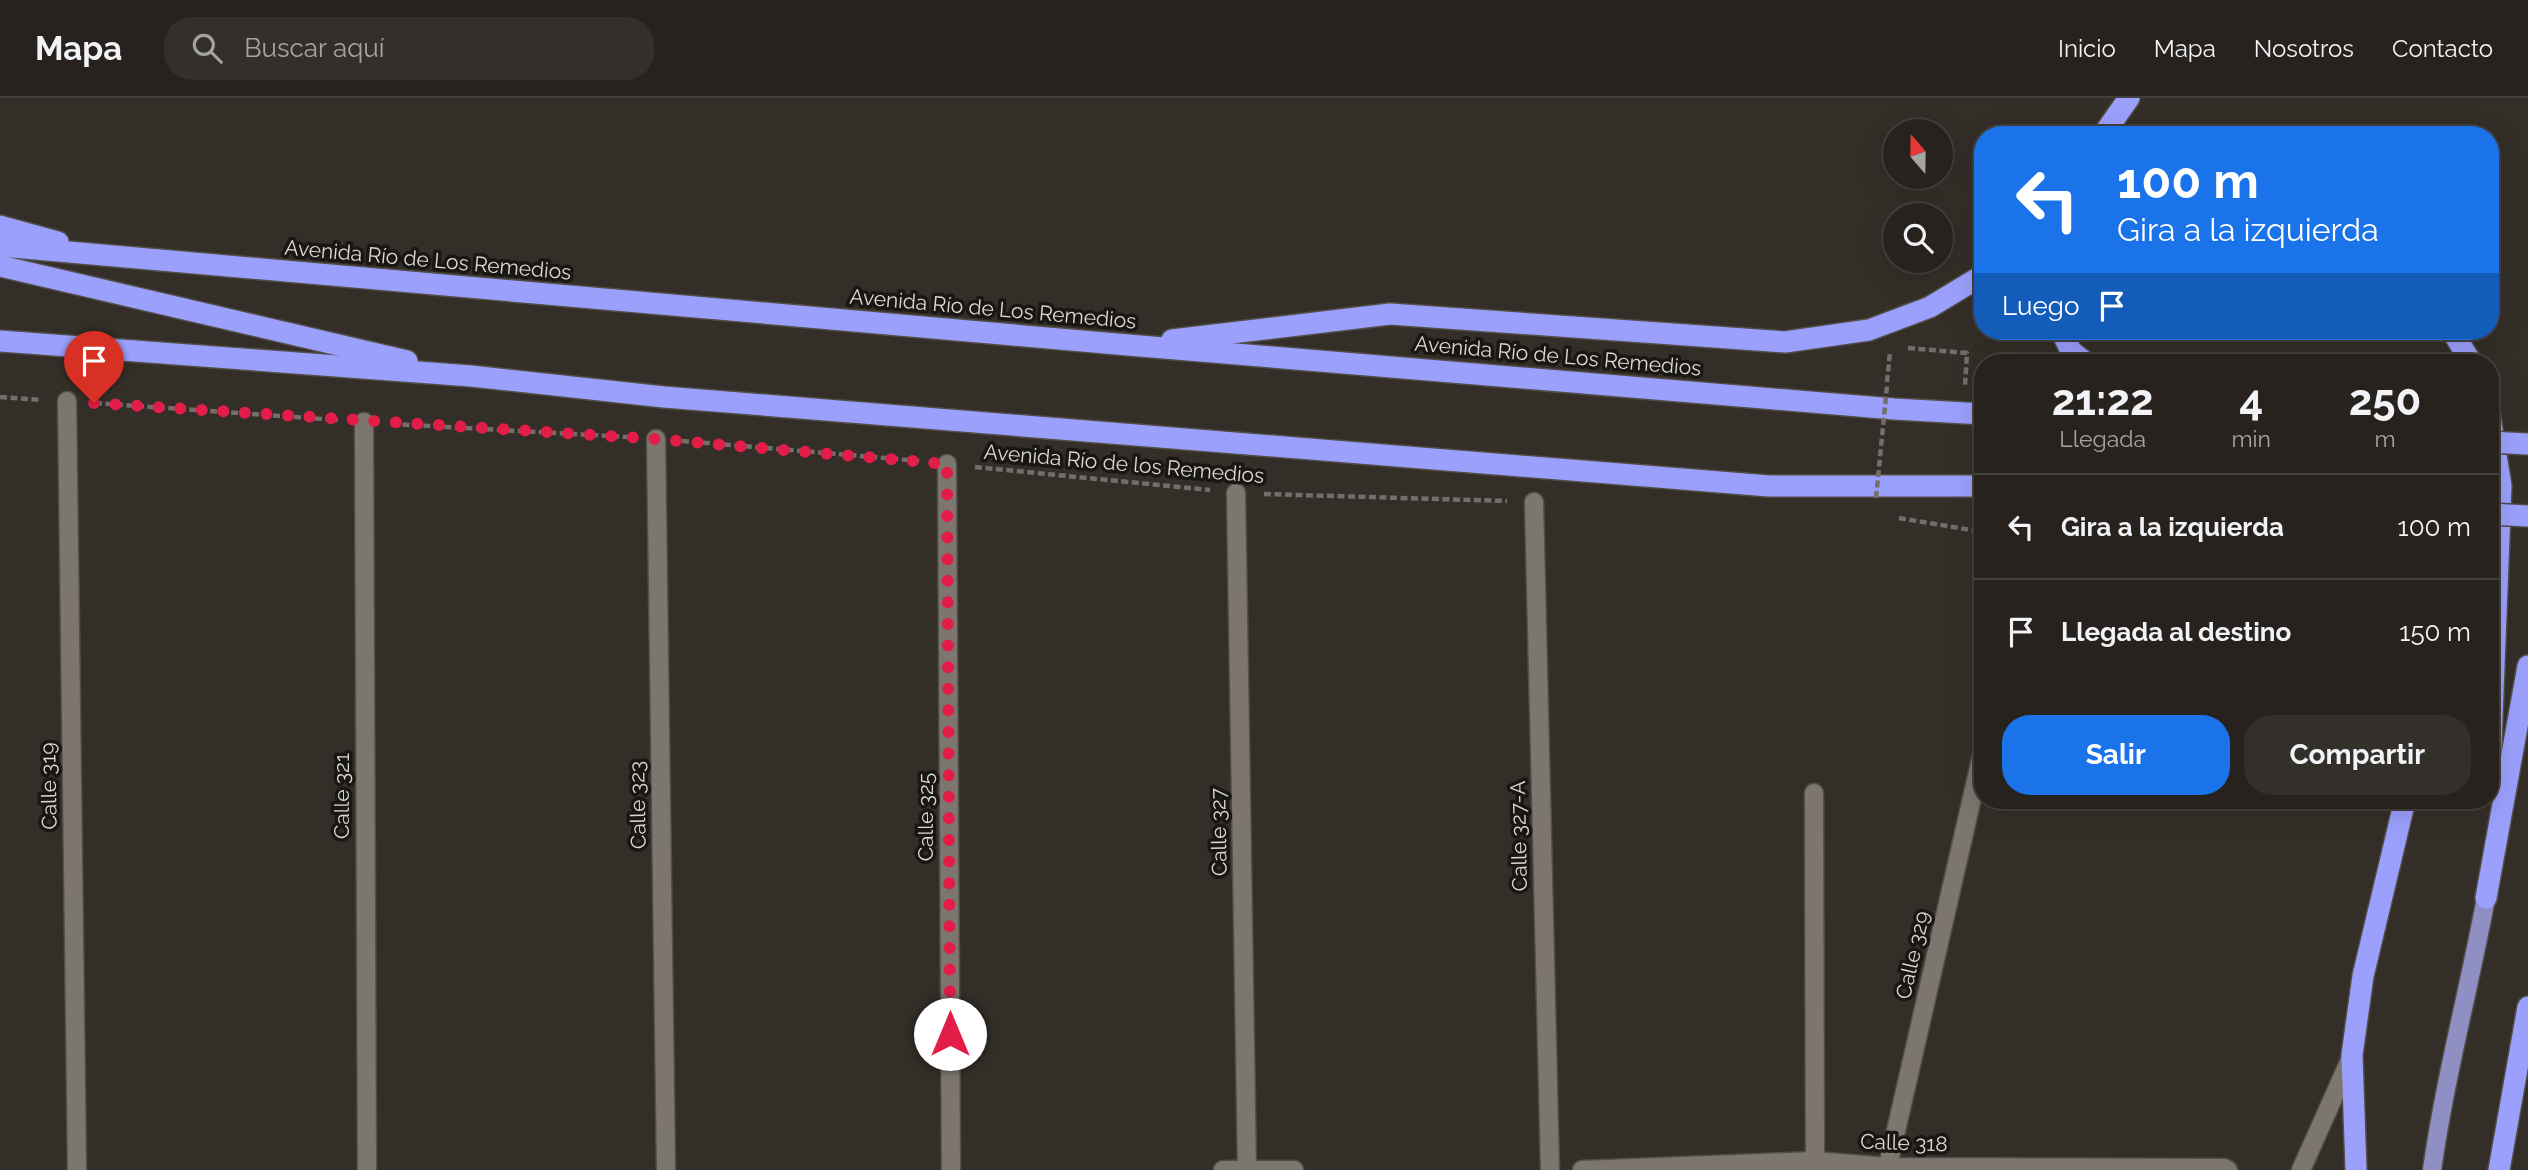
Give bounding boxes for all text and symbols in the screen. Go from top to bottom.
search box [164,17,654,80]
text: Mapa [35,29,122,68]
icon: search [188,29,226,67]
text: Buscar aquí [244,33,384,63]
text: Inicio [2058,34,2116,63]
text: Mapa [2154,34,2216,63]
text: Nosotros [2254,34,2354,63]
text: Contacto [2392,34,2493,63]
north arrow [1883,119,1953,189]
map controls [1883,119,1953,273]
text: 100 m [2117,152,2259,209]
icon: left [2002,154,2093,245]
button: search [1883,203,1953,273]
text: Gira a la izquierda [2117,211,2379,248]
street label: Avenida Río de Los Remedios [284,235,572,284]
street label: Avenida Río de Los Remedios [849,284,1137,333]
icon: arrive [2093,287,2131,325]
text: Luego [2002,291,2079,321]
pin [64,331,124,403]
street label: Avenida Río de Los Remedios [1414,331,1702,380]
icon: arrive [75,342,113,380]
text: 21:22 [2052,376,2154,425]
text: 4 [2239,376,2263,425]
text: 250 [2349,376,2421,425]
text: Llegada [2059,425,2146,452]
text: min [2231,425,2271,452]
text: m [2374,425,2396,452]
street label: Avenida Río de los Remedios [983,439,1265,488]
icon: left [2002,508,2040,546]
text: Gira a la izquierda [2061,512,2284,542]
text: 100 m [2398,512,2471,542]
icon: arrive [2002,613,2040,651]
text: Llegada al destino [2061,617,2291,647]
text: 150 m [2399,617,2471,647]
button: Salir [2002,715,2230,795]
button: Compartir [2244,715,2471,795]
street label: Calle 319 [35,742,62,830]
street label: Calle 321 [329,753,354,839]
street label: Calle 323 [624,761,651,849]
street label: Calle 325 [913,773,938,861]
street label: Calle 327-A [1505,780,1532,892]
street label: Calle 327 [1205,787,1232,876]
street label: Calle 329 [1890,909,1935,1001]
position arrow [913,997,987,1071]
street label: Calle 318 [1860,1128,1948,1157]

